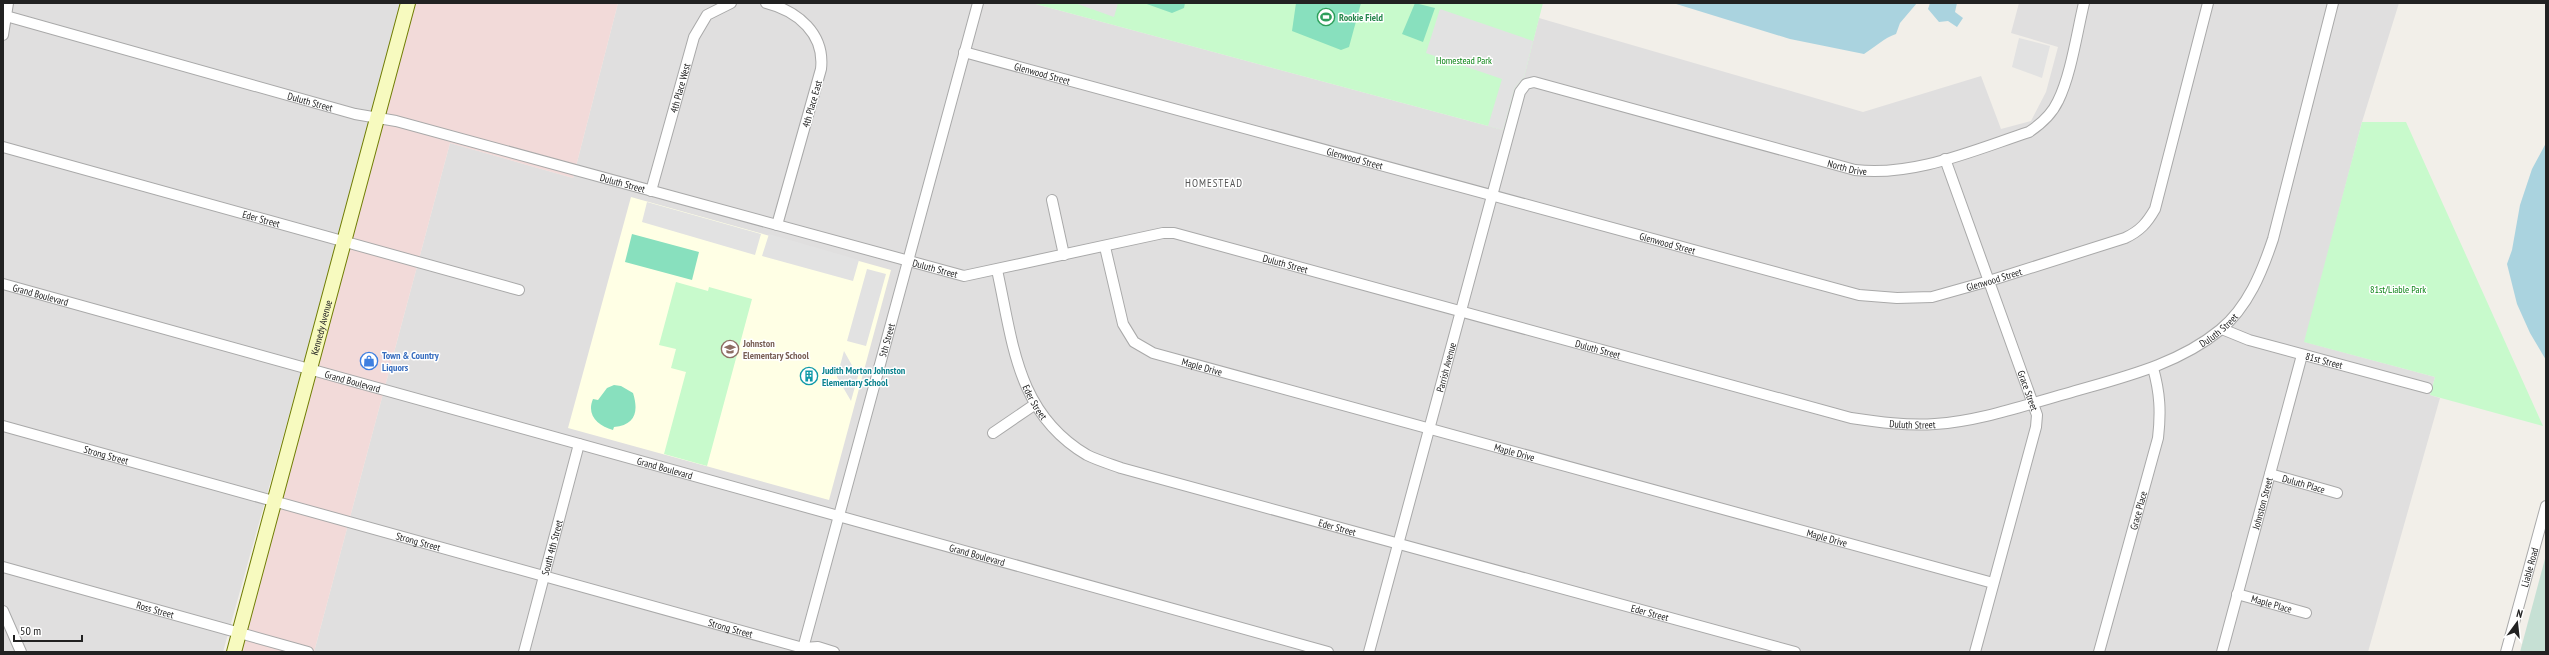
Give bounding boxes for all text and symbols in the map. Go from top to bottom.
sports icon: Rookie Field [1316,7,1336,27]
place label: Rookie Field [1339,11,1383,24]
park label: Homestead Park [1436,54,1492,67]
street label: Glenwood Street [1013,59,1072,87]
street label: 4th Place West [667,61,693,114]
street label: 4th Place East [799,79,825,129]
street label: Duluth Street [286,89,335,114]
street label: Glenwood Street [1325,144,1385,172]
street label: North Drive [1826,156,1867,177]
street label: Duluth Street [599,170,647,195]
district label: HOMESTEAD [1185,176,1243,190]
street label: Eder Street [241,207,282,230]
street label: Glenwood Street [1638,229,1697,257]
street label: Duluth Street [1261,251,1310,276]
street label: Duluth Street [911,256,959,281]
street label: Glenwood Street [1965,264,2024,294]
street label: Grand Boulevard [11,281,70,308]
park label: 81st/Liable Park [2370,283,2426,296]
street label: Kennedy Avenue [307,298,335,356]
street label: Duluth Street [2197,310,2241,350]
street label: 5th Street [876,322,897,359]
street label: Duluth Street [1574,336,1622,361]
place label: Johnston Elementary School [742,337,809,362]
school or university icon: Johnston Elementary School [720,339,740,359]
street label: Parrish Avenue [1433,341,1459,393]
place label: Town & Country Liquors [382,349,440,374]
street label: 81st Street [2304,349,2344,372]
shop icon: Town & Country Liquors [359,351,379,371]
street label: Maple Drive [1180,355,1224,378]
place label: Judith Morton Johnston Elementary School [821,364,906,389]
building icon: Judith Morton Johnston Elementary School [799,366,819,386]
street label: Grand Boulevard [323,367,382,395]
street label: Grace Street [2015,369,2042,413]
street label: Eder Street [1020,382,1050,422]
street label: Duluth Street [1889,416,1936,431]
street label: Maple Drive [1493,440,1536,464]
street label: Strong Street [82,442,130,467]
street label: Grand Boulevard [636,454,694,482]
street label: Duluth Place [2281,471,2327,496]
street label: Johnston Street [2249,476,2275,532]
street label: Grace Place [2127,489,2150,531]
street label: Eder Street [1317,516,1358,538]
street label: South 4th Street [538,518,565,577]
street label: Maple Drive [1805,526,1849,549]
street label: Strong Street [395,529,442,554]
street label: Grand Boulevard [948,541,1006,568]
street label: Liable Road [2518,546,2541,588]
street label: Maple Place [2250,592,2294,615]
street label: Ross Street [135,598,176,621]
street label: Eder Street [1630,601,1670,624]
north arrow [2497,603,2537,643]
text: N [2515,606,2524,621]
street label: Strong Street [707,616,754,640]
scale bar [14,617,82,643]
text: 50 m [20,623,41,638]

